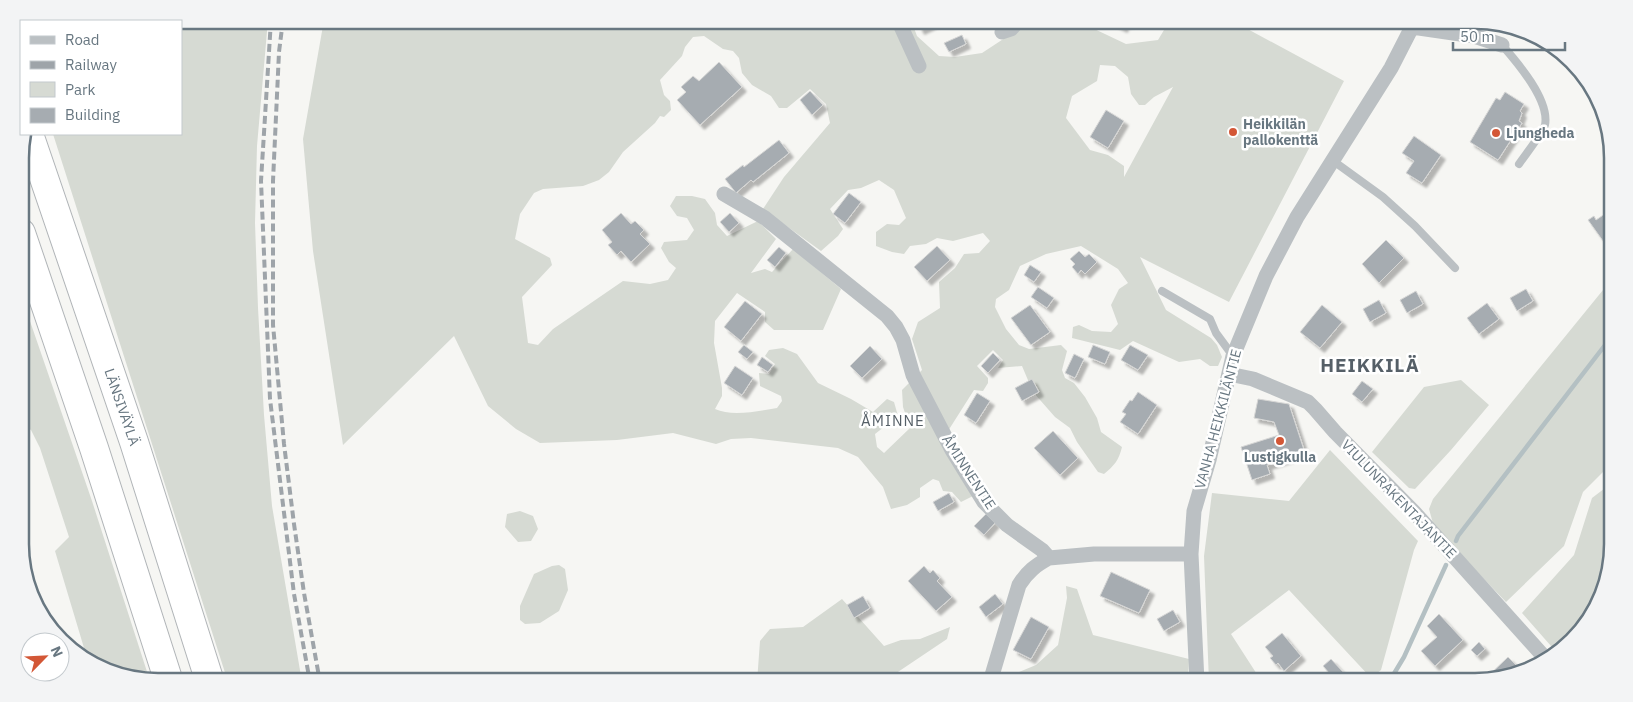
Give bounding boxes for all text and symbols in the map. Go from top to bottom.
legend [20,20,182,135]
scale bar [1453,20,1566,52]
text: 50 m [1460,27,1495,46]
text: Road [65,30,100,49]
text: Railway [65,55,118,74]
text: Park [65,80,95,99]
text: Building [65,105,120,124]
place label: Heikkilän pallokenttä [1243,115,1318,149]
place label: Ljungheda [1506,124,1575,142]
marker: Heikkilän pallokenttä [1227,126,1239,138]
marker: Ljungheda [1490,127,1502,139]
street label: VANHA HEIKKILÄNTIE [1191,347,1245,491]
district label: HEIKKILÄ [1320,353,1420,377]
street label: LÄNSIVÄYLÄ [100,366,144,448]
district label: ÅMINNE [861,411,925,430]
street label: ÅMINNENTIE [938,431,1001,513]
marker: Lustigkulla [1274,435,1286,447]
street label: VIULUNRAKENTAJANTIE [1338,436,1460,562]
place label: Lustigkulla [1244,448,1316,466]
north arrow [20,632,70,682]
text: N [47,643,67,660]

